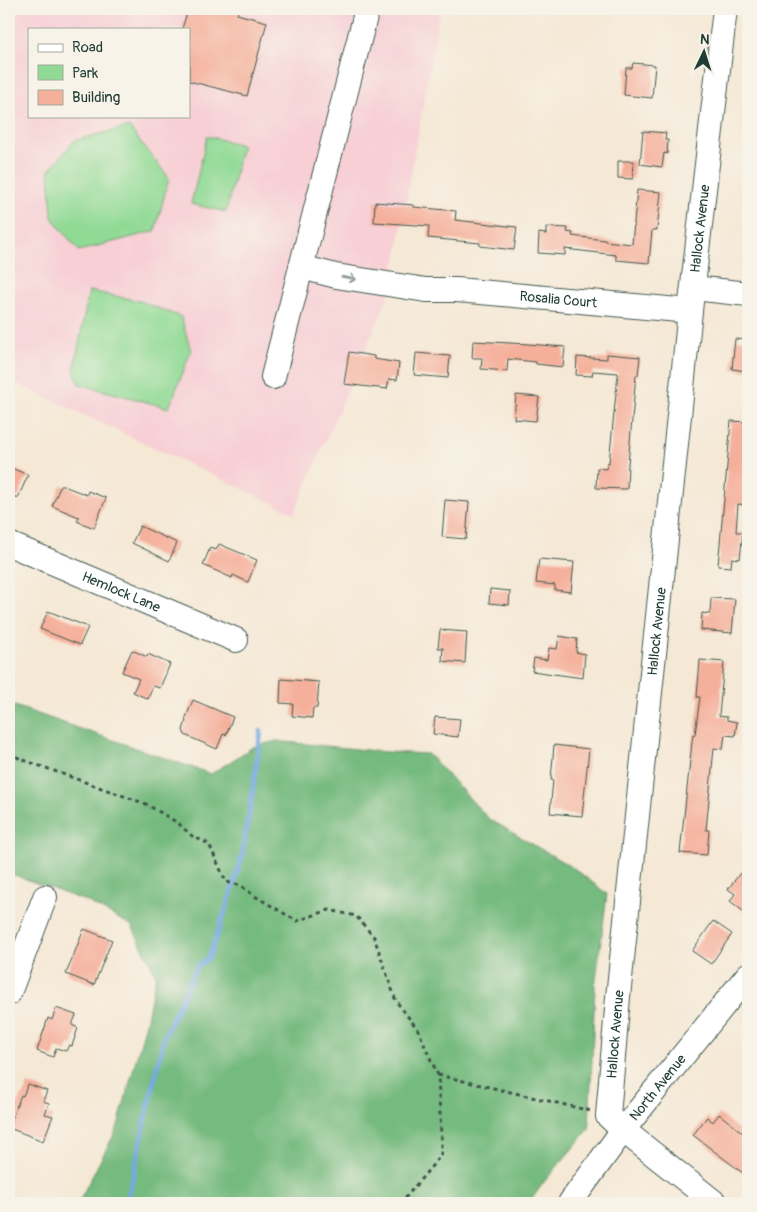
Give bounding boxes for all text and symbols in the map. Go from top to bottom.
legend [28,28,190,118]
north arrow [680,28,730,78]
text: N [700,31,710,48]
text: Road [72,38,103,57]
text: Park [72,64,99,83]
text: Building [72,88,120,107]
street label: Hallock Avenue [686,184,713,274]
one-way arrow [340,273,356,283]
street label: Rosalia Court [519,287,598,311]
street label: Hemlock Lane [80,567,163,616]
street label: Hallock Avenue [643,586,669,676]
street label: Hallock Avenue [603,989,627,1079]
street label: North Avenue [626,1051,689,1124]

